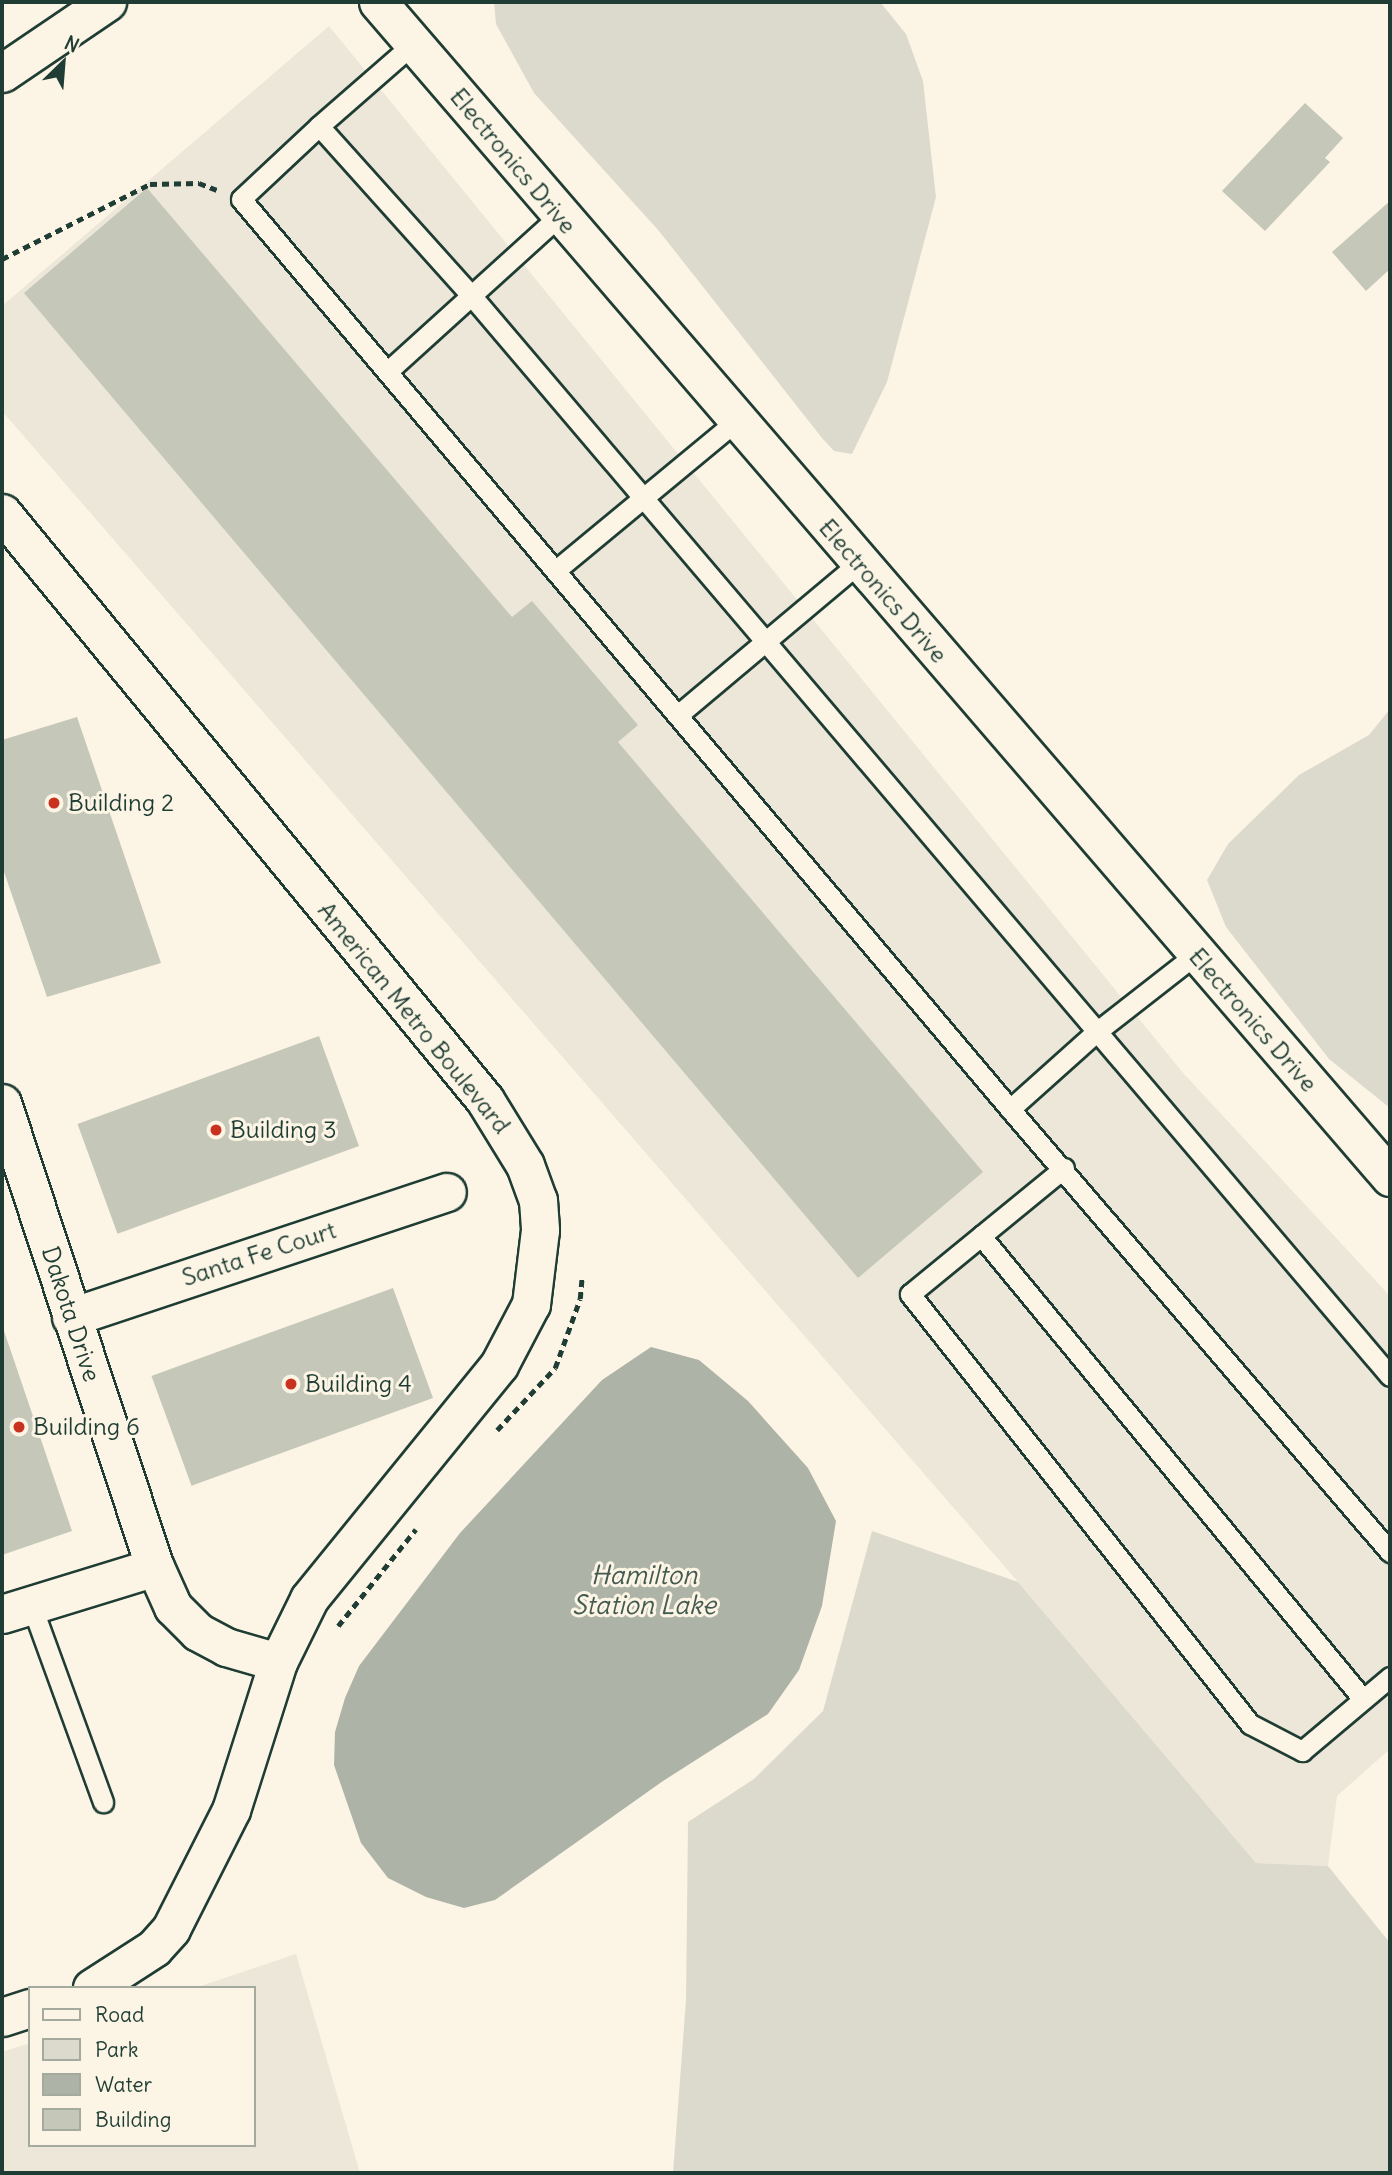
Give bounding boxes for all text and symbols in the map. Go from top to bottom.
north arrow [28,28,98,98]
text: N [61,30,83,58]
street label: Electronics Drive [444,83,582,239]
street label: Electronics Drive [813,513,953,669]
place label: Building 2 [68,789,174,817]
marker: Building 2 [46,795,62,811]
street label: American Metro Boulevard [312,896,516,1140]
street label: Electronics Drive [1183,942,1323,1098]
place label: Building 3 [230,1116,337,1144]
marker: Building 3 [208,1122,224,1138]
street label: Santa Fe Court [178,1216,340,1292]
street label: Dakota Drive [36,1243,106,1385]
place label: Building 4 [305,1370,412,1398]
marker: Building 4 [283,1376,299,1392]
place label: Building 6 [33,1413,140,1441]
marker: Building 6 [11,1419,27,1435]
water label: Hamilton Station Lake [572,1559,716,1620]
legend [28,1986,256,2147]
text: Road [95,2001,144,2028]
text: Park [95,2036,138,2063]
text: Water [95,2071,152,2098]
text: Building [95,2106,171,2133]

